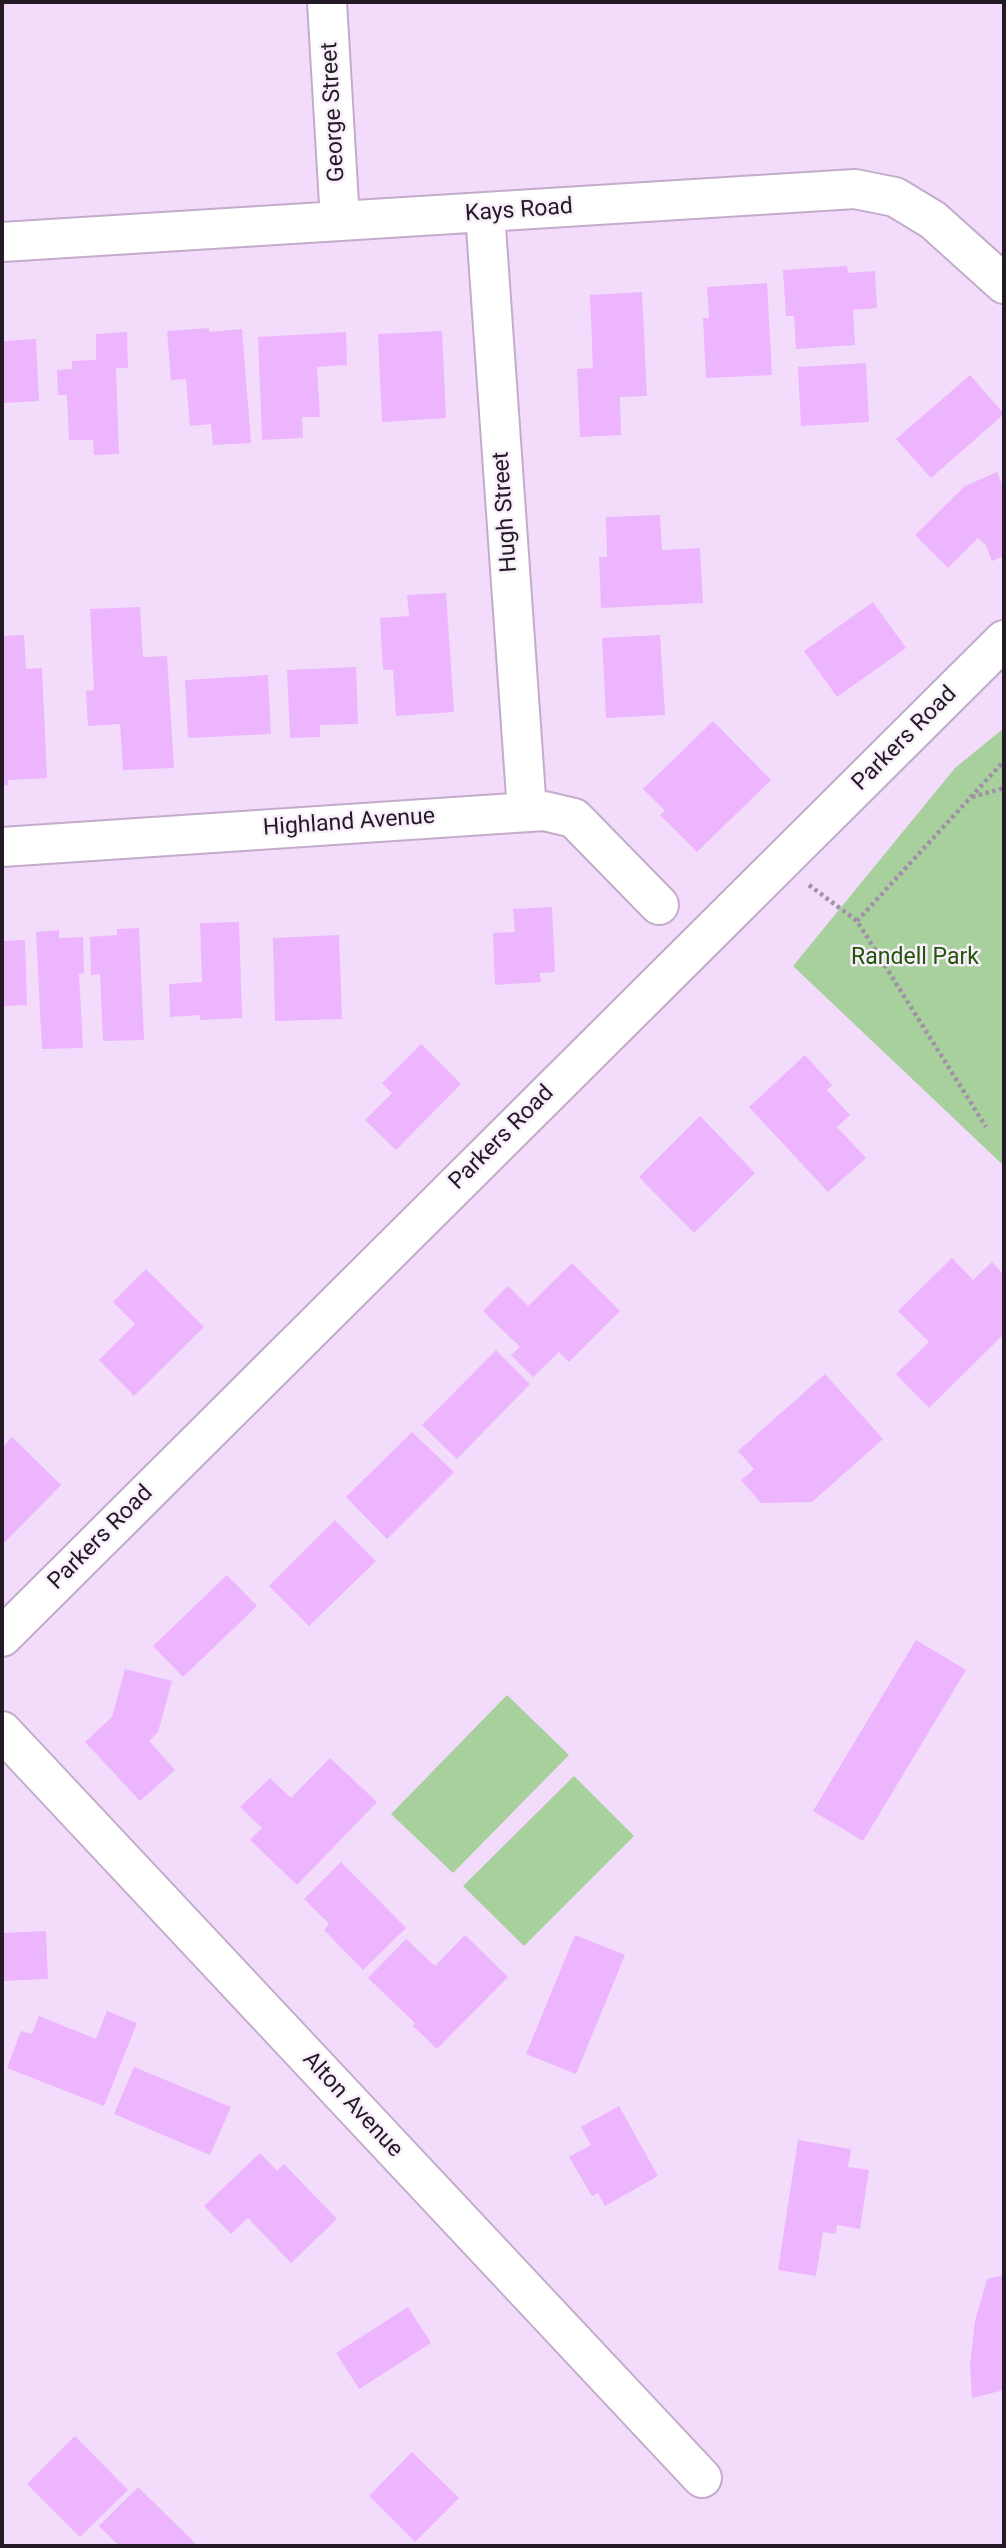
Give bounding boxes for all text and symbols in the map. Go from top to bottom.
street label: George Street [317,41,351,183]
street label: Kays Road [464,193,574,229]
street label: Hugh Street [488,451,524,573]
street label: Parkers Road [847,681,963,797]
street label: Highland Avenue [262,803,436,843]
park label: Randell Park [851,944,979,972]
street label: Parkers Road [444,1080,560,1196]
street label: Parkers Road [43,1480,159,1596]
street label: Alton Avenue [296,2046,408,2164]

